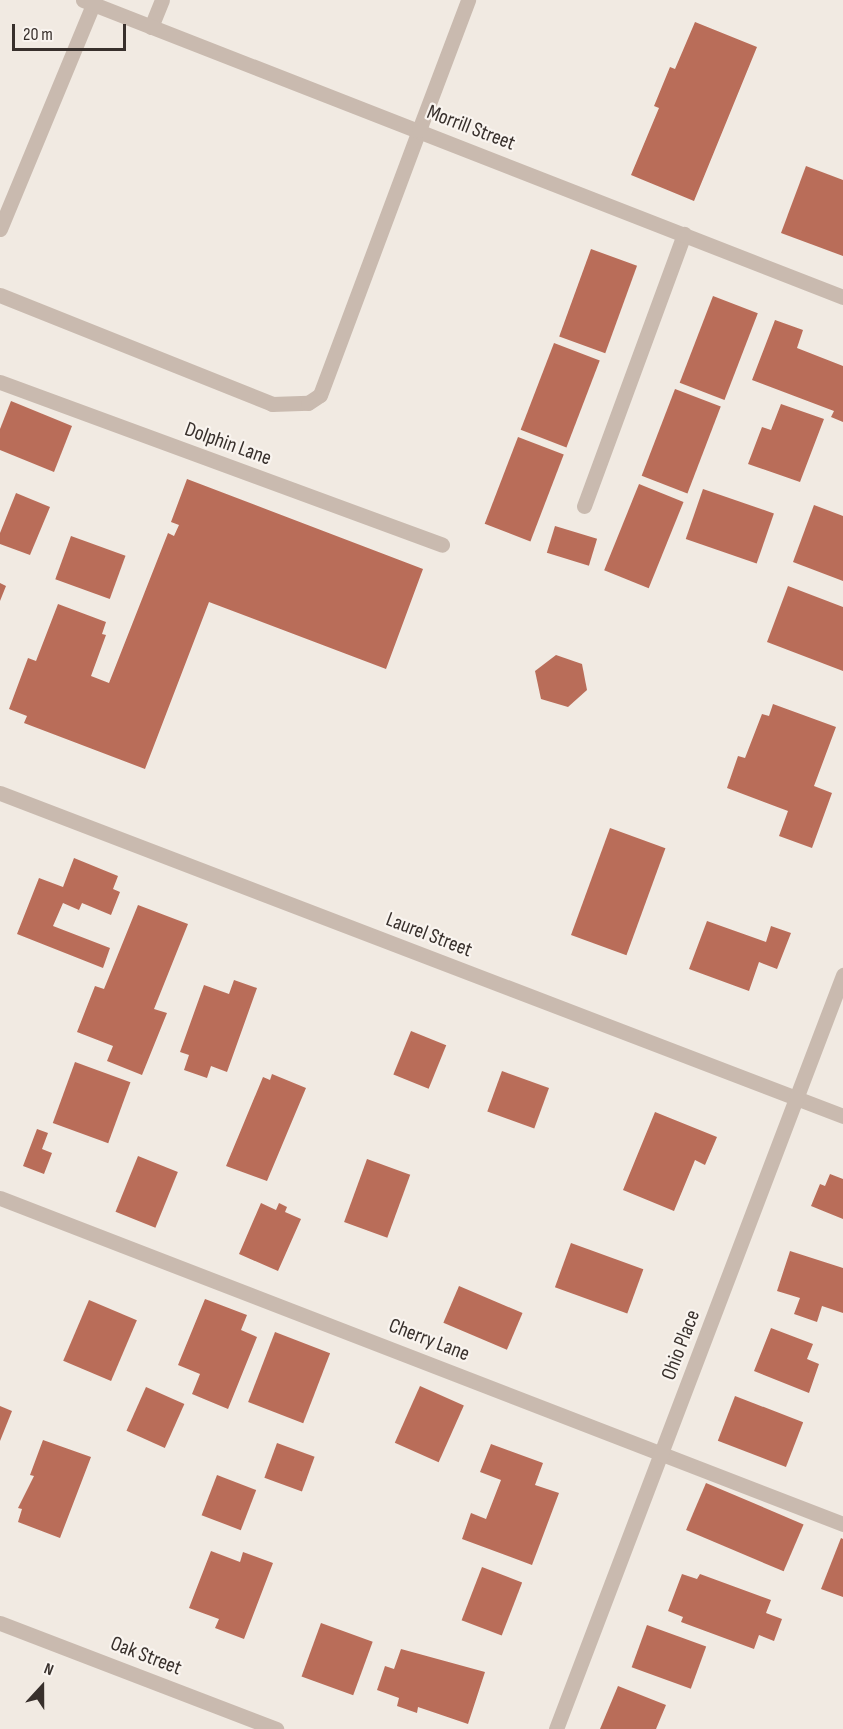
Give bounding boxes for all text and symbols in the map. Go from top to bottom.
scale bar [15,12,129,50]
text: 20 m [23,24,53,45]
street label: Morrill Street [423,100,519,156]
street label: Dolphin Lane [181,417,275,471]
street label: Laurel Street [382,907,476,963]
street label: Ohio Place [656,1306,706,1384]
street label: Cherry Lane [385,1313,473,1367]
street label: Oak Street [107,1631,185,1681]
north arrow [12,1657,72,1717]
text: N [41,1659,56,1680]

